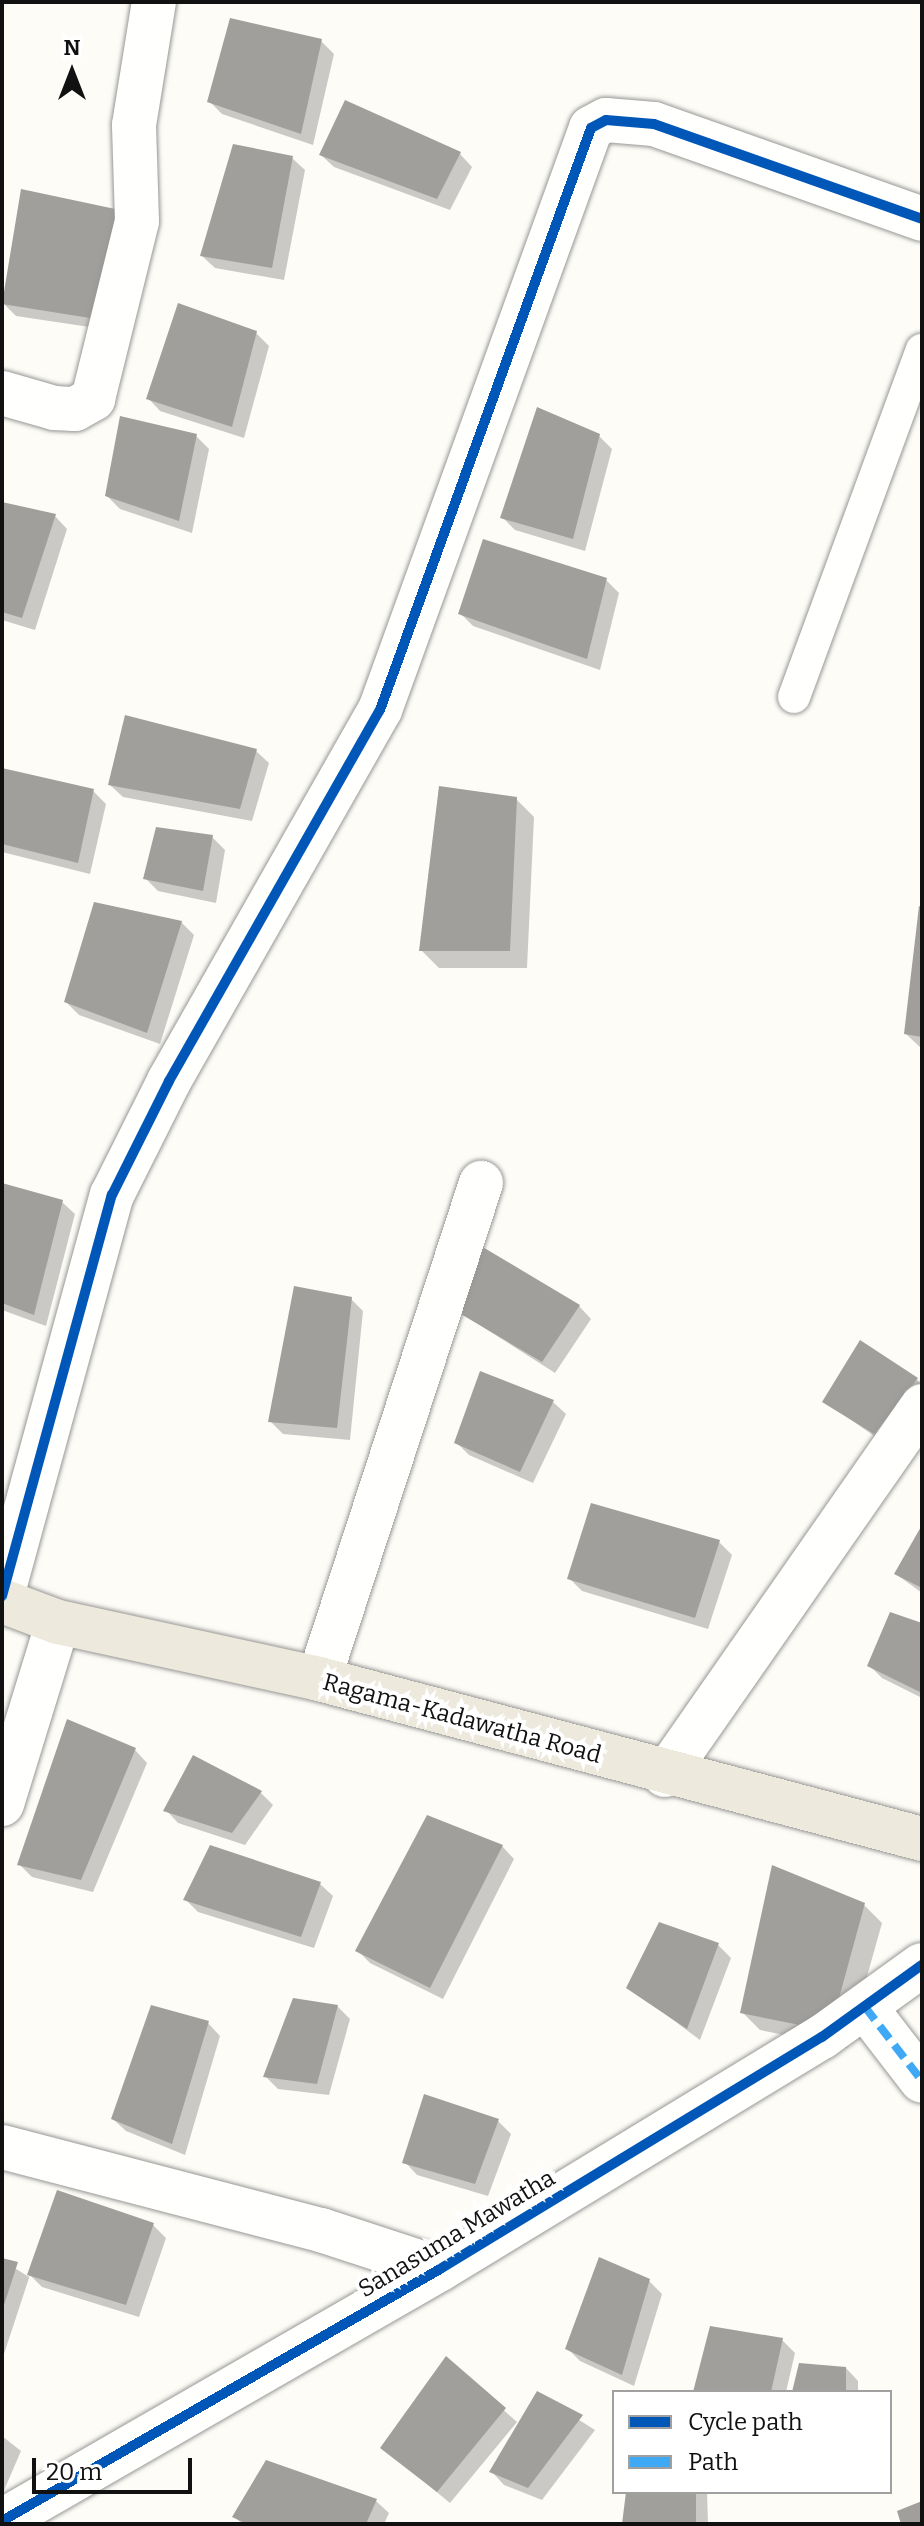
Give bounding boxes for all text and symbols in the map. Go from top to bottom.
north arrow [32,32,112,112]
text: N [64,34,80,61]
street label: Ragama-Kadawatha Road [320,1668,604,1770]
street label: Sanasuma Mawatha [353,2164,561,2304]
legend [612,2390,892,2494]
text: Cycle path [688,2408,803,2436]
scale bar [36,2442,196,2492]
text: Path [688,2448,738,2476]
text: 20 m [46,2458,102,2486]

